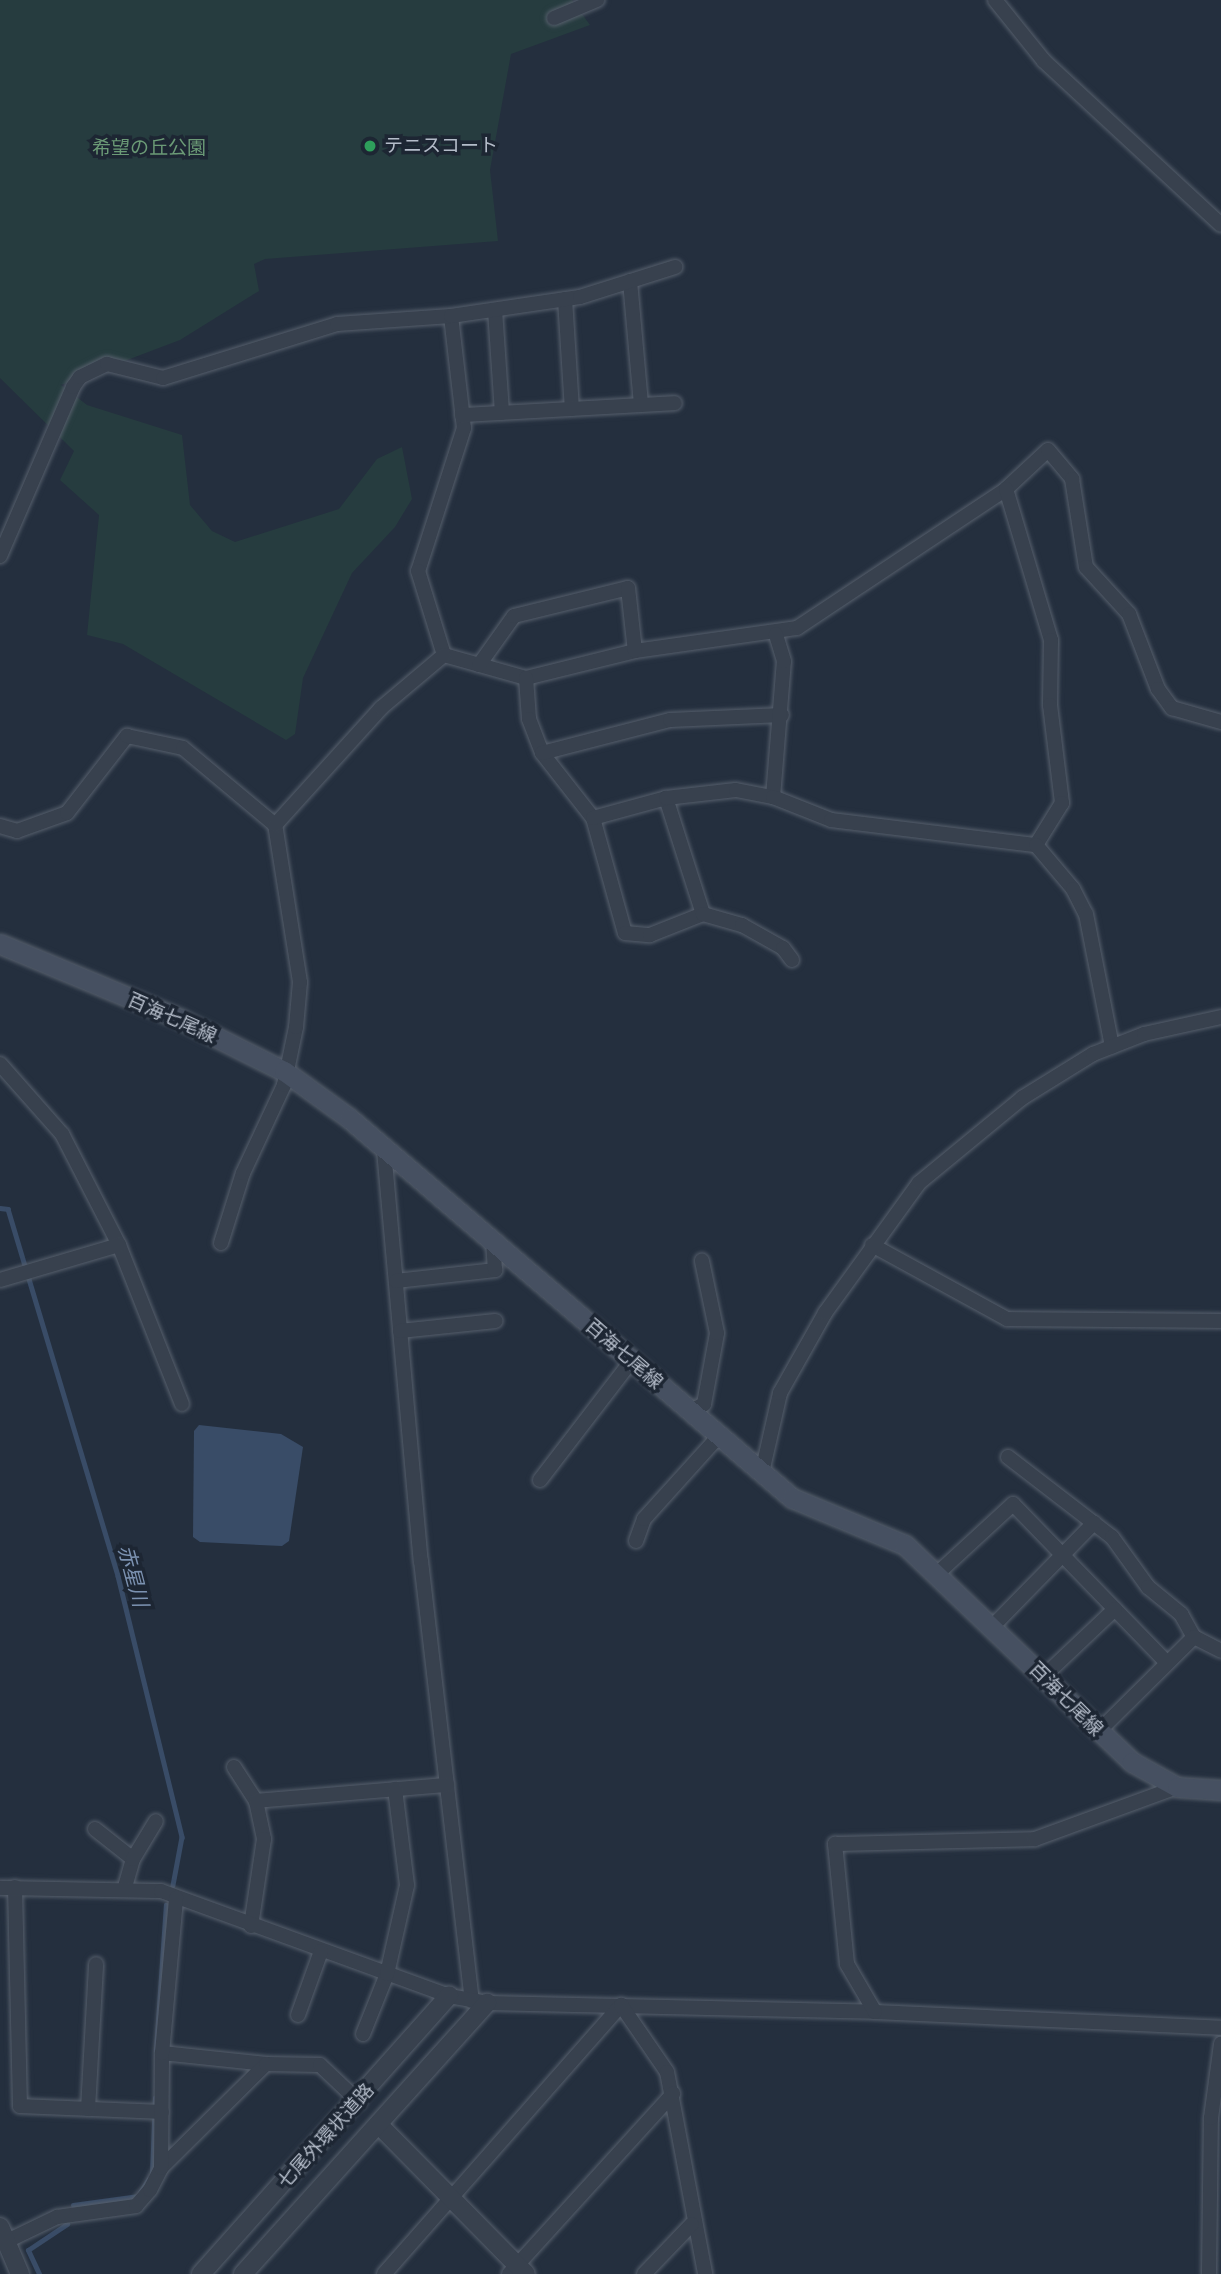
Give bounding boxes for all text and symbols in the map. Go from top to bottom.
place label: テニスコート [384,135,498,157]
park label: 希望の丘公園 [92,137,206,159]
marker: テニスコート [362,138,378,154]
street label: 百海七尾線 [124,988,220,1048]
street label: 百海七尾線 [581,1314,667,1394]
water label: 赤星川 [113,1542,153,1610]
street label: 百海七尾線 [1024,1657,1108,1741]
street label: 七尾外環状道路 [273,2079,379,2193]

